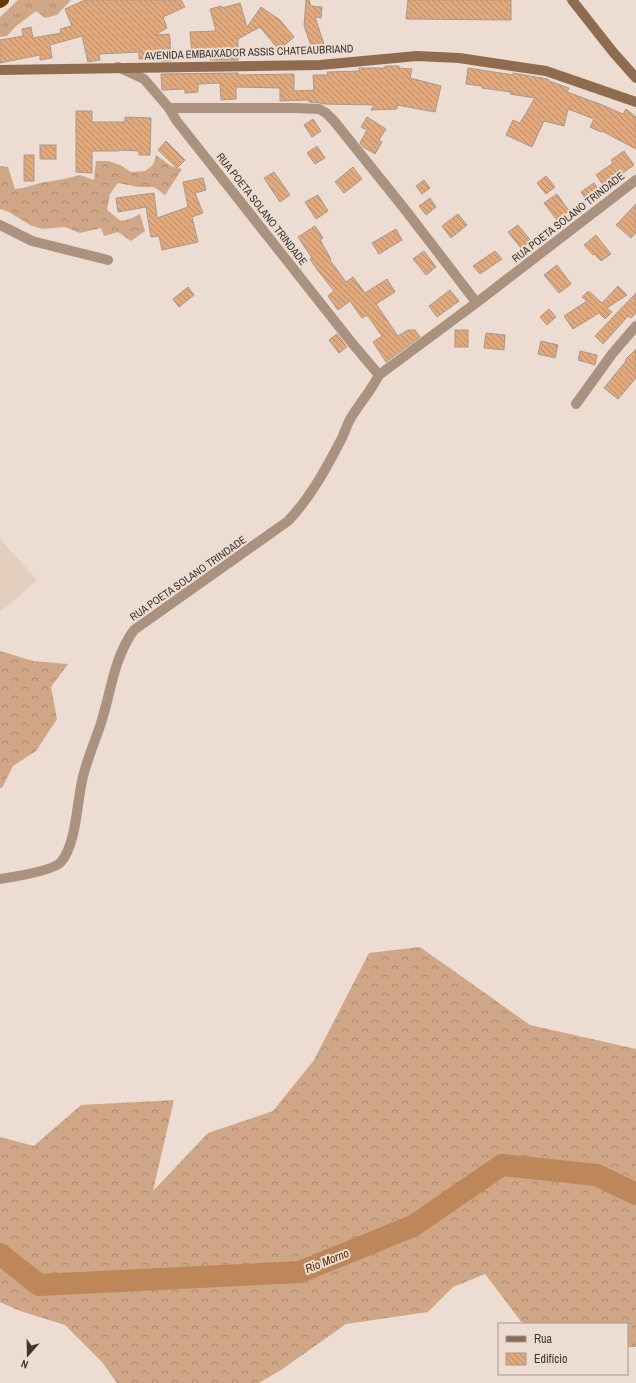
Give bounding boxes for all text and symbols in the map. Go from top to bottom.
street label: AVENIDA EMBAIXADOR ASSIS CHATEAUBRIAND [143,41,354,63]
street label: RUA POETA SOLANO TRINDADE [214,150,310,268]
street label: RUA POETA SOLANO TRINDADE [509,169,627,265]
street label: RUA POETA SOLANO TRINDADE [127,532,249,624]
water label: Rio Morno [303,1245,352,1277]
legend [498,1323,628,1375]
text: Rua [534,1331,553,1347]
north arrow [8,1335,48,1375]
text: Edifício [534,1351,567,1367]
text: N [19,1357,30,1372]

